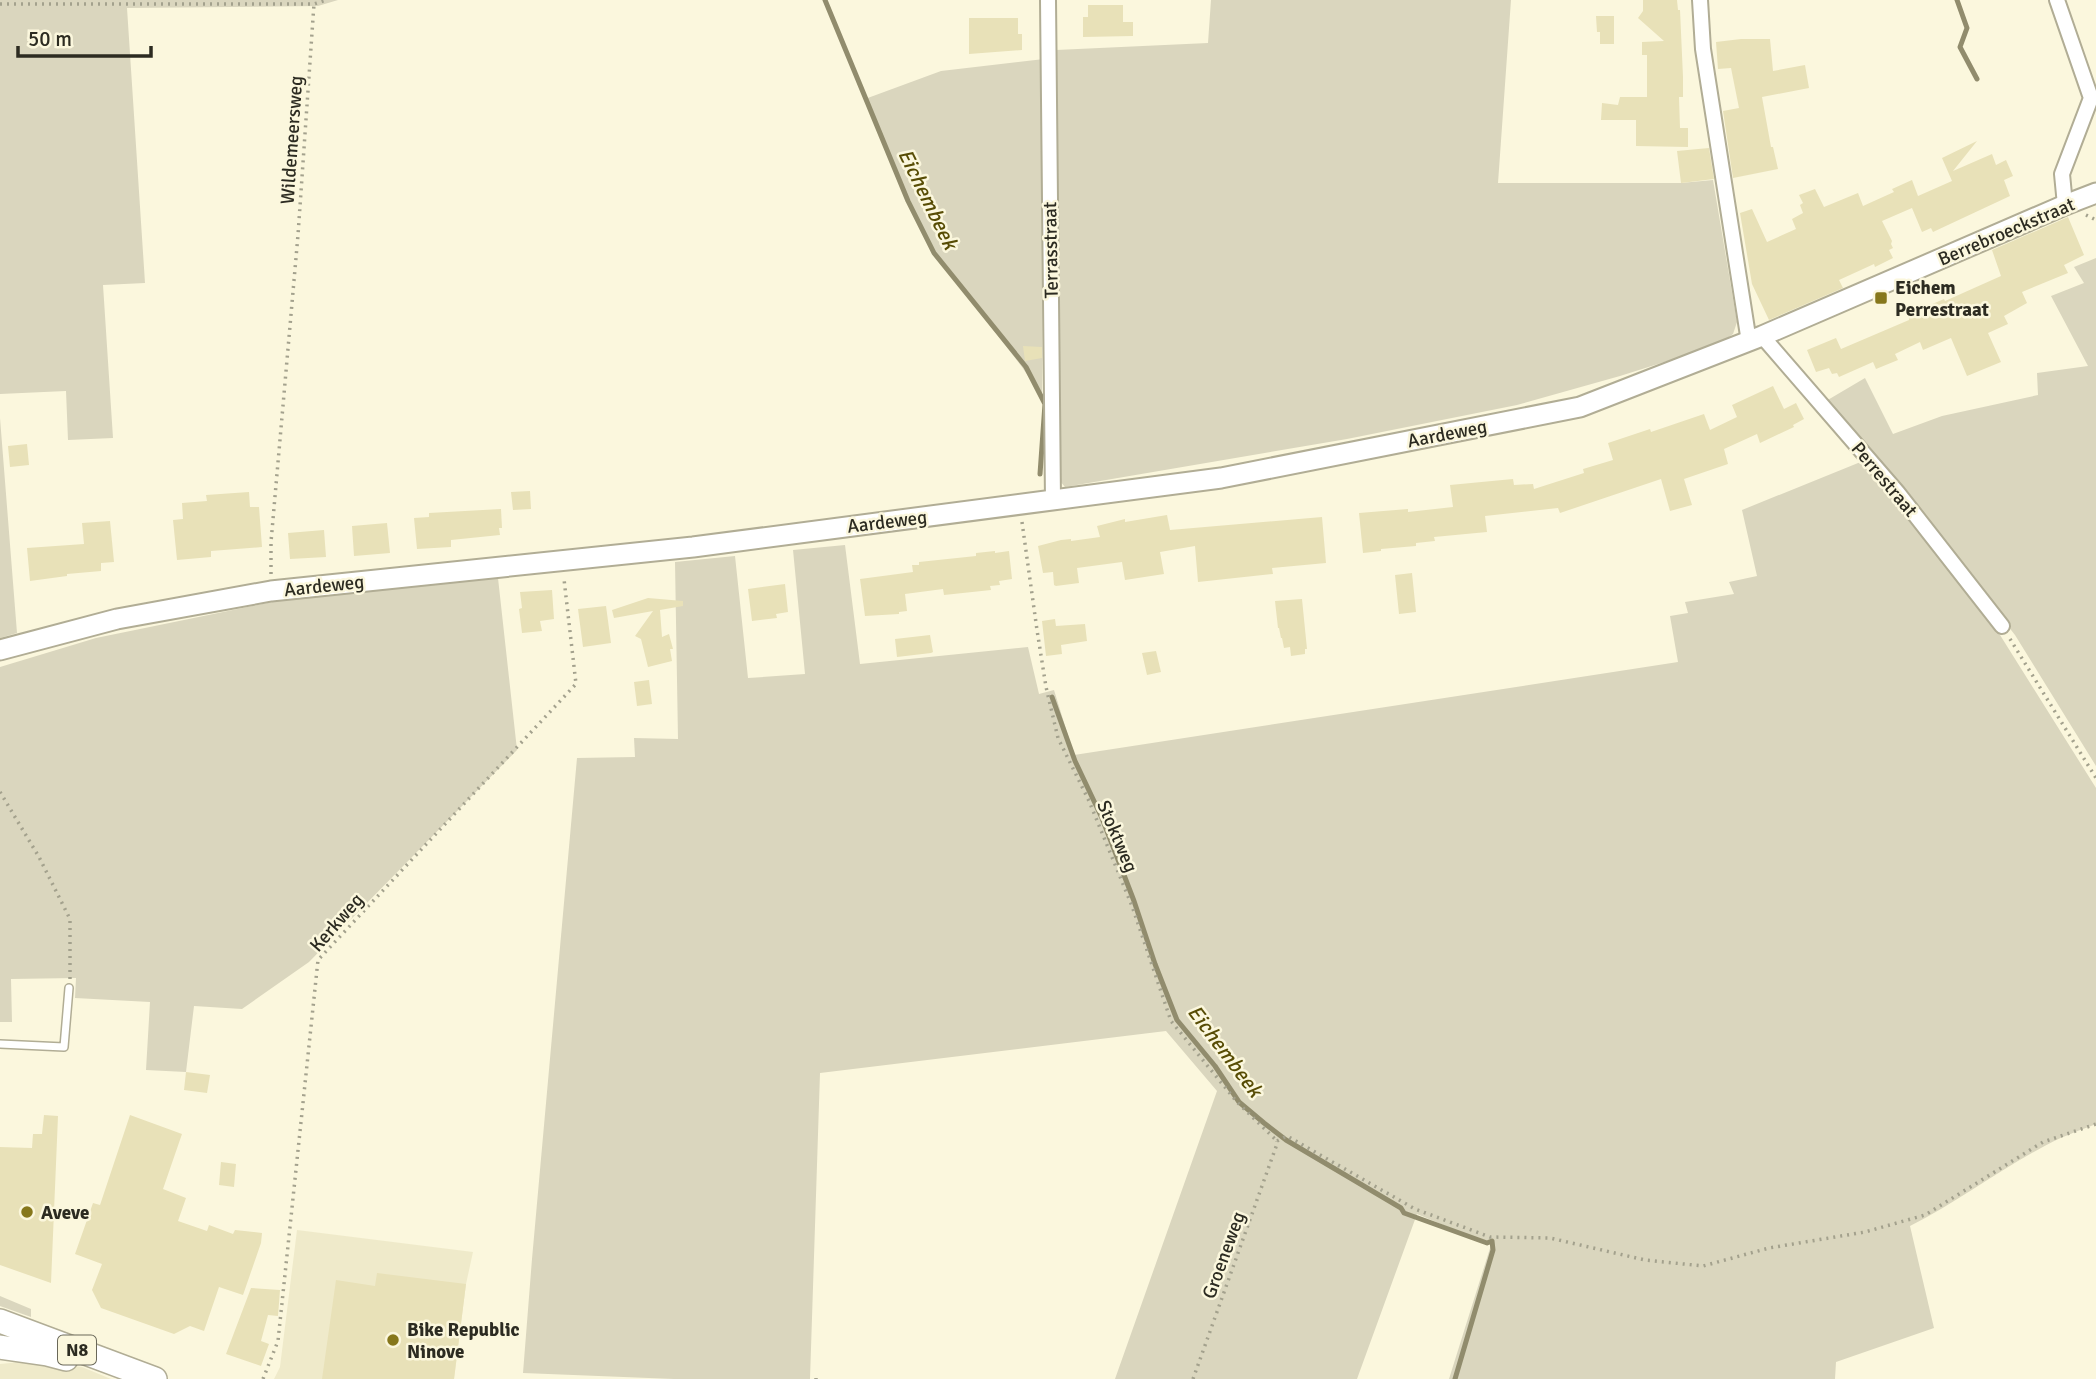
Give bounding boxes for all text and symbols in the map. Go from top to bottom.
scale bar [18,14,150,58]
text: 50 m [28,26,72,52]
street label: Wildemeersweg [276,75,308,205]
water label: Eichembeek [892,144,965,256]
street label: Berrebroeckstraat [1934,192,2079,272]
street label: Terrasstraat [1038,201,1064,298]
place label: Eichem Perrestraat [1895,276,1989,322]
marker: Eichem Perrestraat [1873,290,1889,306]
street label: Aardeweg [1405,415,1489,453]
street label: Perrestraat [1846,437,1923,522]
street label: Aardeweg [846,505,929,539]
street label: Aardeweg [283,570,365,602]
street label: Stoktweg [1091,797,1143,876]
street label: Kerkweg [305,888,369,957]
water label: Eichembeek [1182,1000,1270,1104]
place label: Aveve [41,1201,89,1225]
marker: Aveve [19,1204,35,1220]
street label: Groeneweg [1197,1209,1251,1302]
place label: Bike Republic Ninove [407,1318,520,1364]
marker: Bike Republic Ninove [385,1332,401,1348]
road number: N8 [58,1336,96,1364]

